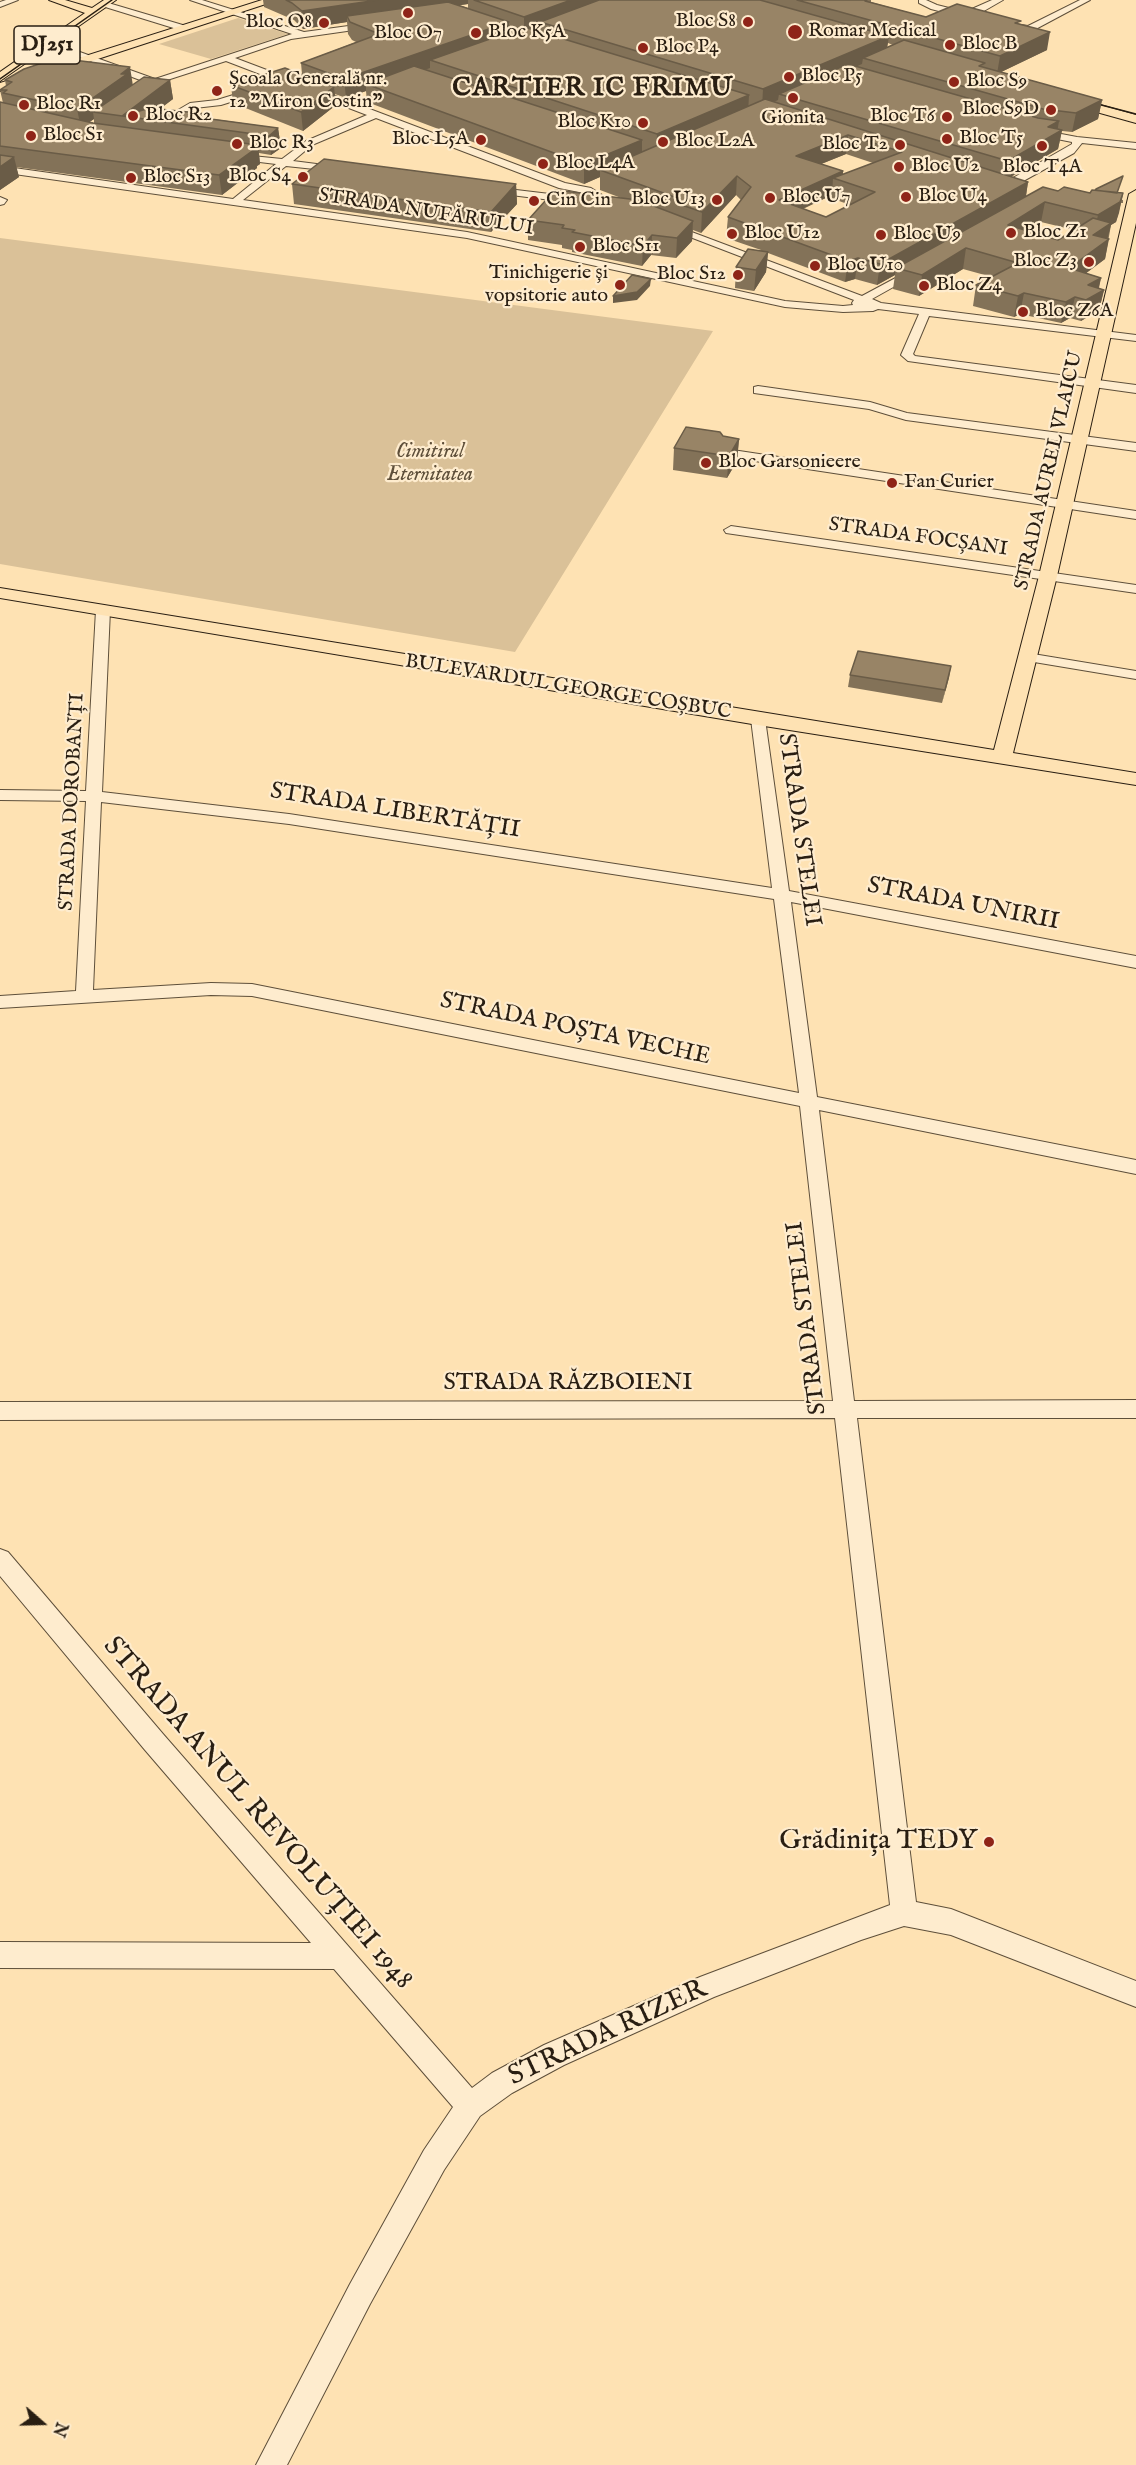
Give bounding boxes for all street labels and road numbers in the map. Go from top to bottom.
road number: DJ251 [14,26,80,64]
street label: STRADA NUFĂRULUI [317,184,535,242]
street label: STRADA AUREL VLAICU [1011,349,1089,593]
street label: STRADA FOCȘANI [827,514,1009,562]
street label: BULEVARDUL GEORGE COȘBUC [403,650,733,726]
street label: STRADA DOROBANȚI [55,693,91,911]
street label: STRADA STELEI [770,732,826,928]
street label: STRADA LIBERTĂȚII [268,778,522,846]
street label: STRADA UNIRII [865,872,1061,938]
street label: STRADA POȘTA VECHE [437,987,713,1073]
street label: STRADA STELEI [782,1220,834,1416]
street label: STRADA RĂZBOIENI [443,1370,693,1398]
street label: STRADA ANUL REVOLUȚIEI 1948 [95,1631,419,1997]
street label: STRADA RIZER [503,1973,713,2095]

